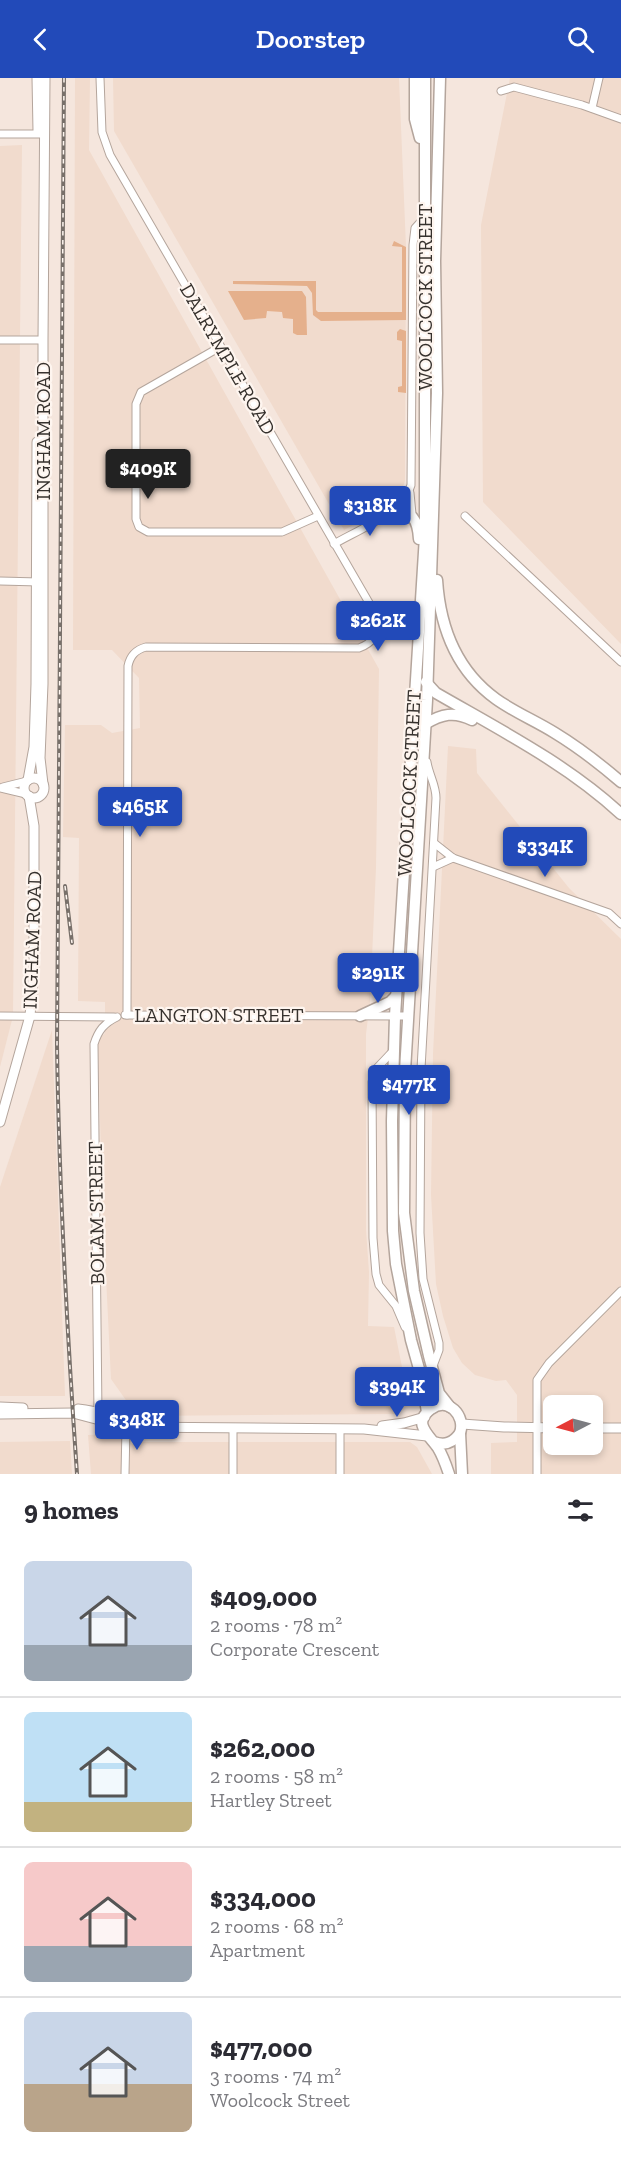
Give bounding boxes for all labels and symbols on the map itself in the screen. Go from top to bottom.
street label: WOOLCOCK STREET [413,204,437,390]
street label: DALRYMPLE ROAD [175,279,281,439]
street label: INGHAM ROAD [31,362,55,500]
pin: $409K [106,449,190,500]
pin: $318K [328,486,412,537]
pin: $262K [336,601,420,652]
street label: WOOLCOCK STREET [392,689,426,877]
pin: $465K [98,787,182,838]
pin: $334K [503,827,587,878]
street label: INGHAM ROAD [18,870,46,1010]
pin: $291K [336,953,420,1004]
street label: LANGTON STREET [134,1003,304,1027]
pin: $477K [367,1065,451,1116]
street label: BOLAM STREET [83,1141,109,1285]
pin: $394K [355,1367,439,1418]
north arrow [543,1395,603,1455]
pin: $348K [95,1400,179,1451]

